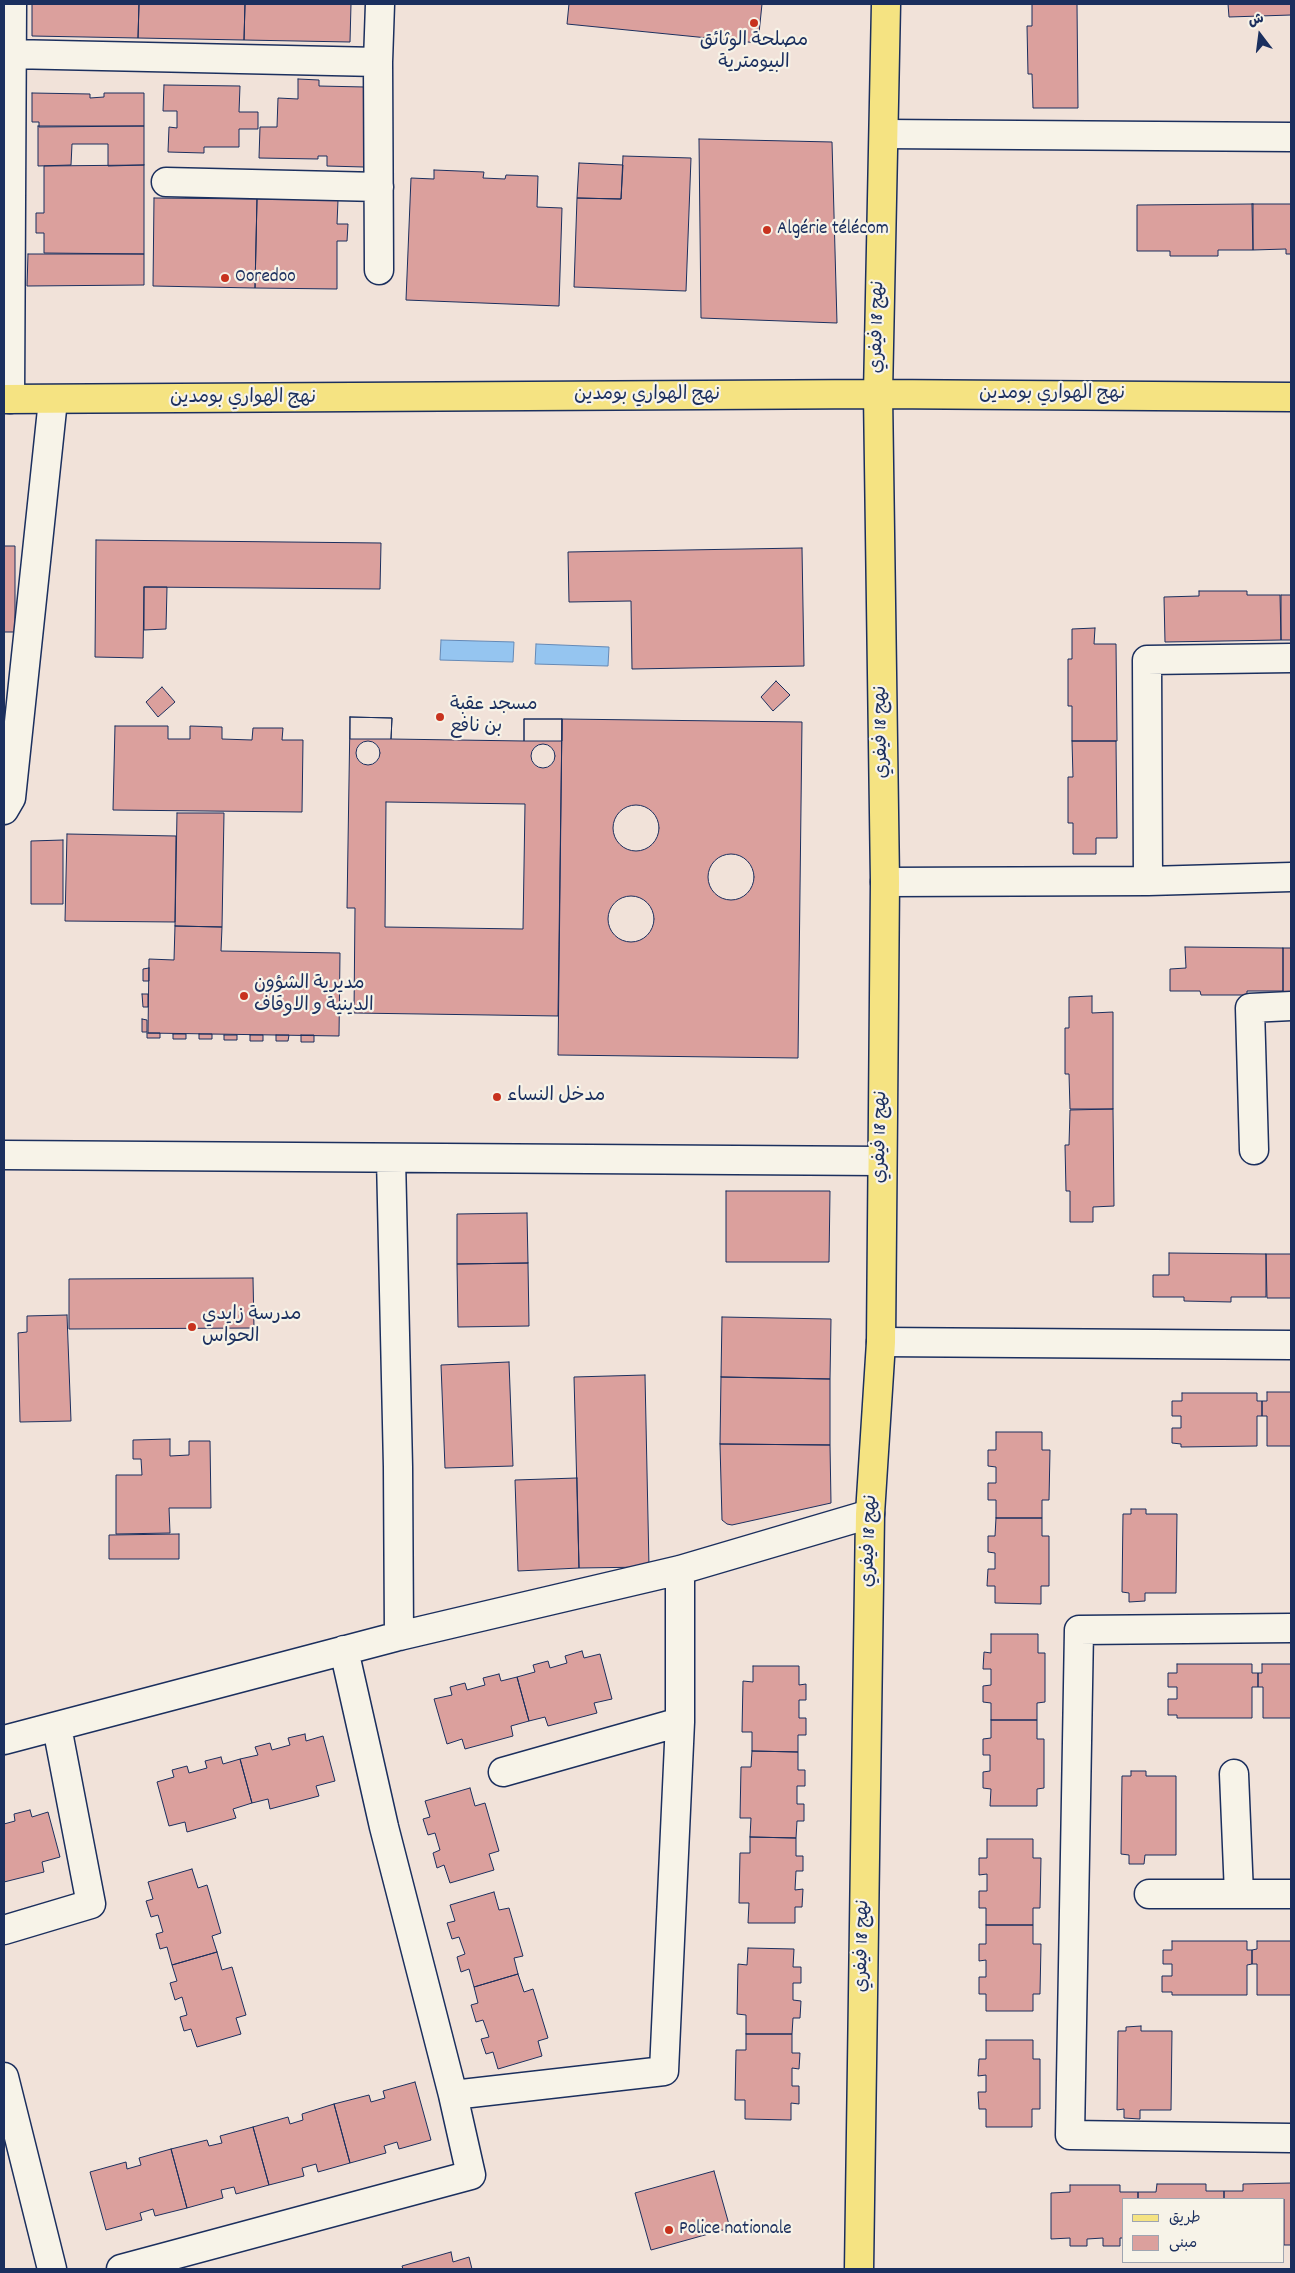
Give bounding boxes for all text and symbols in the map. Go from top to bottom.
text: ش [1246,9,1266,32]
north arrow [1235,10,1285,60]
marker: مصلحة الوثائق البيومترية [748,17,760,29]
place label: مصلحة الوثائق البيومترية [700,31,808,75]
place label: Algérie télécom [777,219,889,241]
marker: Algérie télécom [761,224,773,236]
place label: Ooredoo [235,267,296,289]
marker: Ooredoo [219,272,231,284]
street label: نهج 18 فيفري [867,280,891,374]
street label: نهج الهواري بومدين [979,384,1125,406]
street label: نهج الهواري بومدين [574,385,720,407]
street label: نهج الهواري بومدين [170,388,316,410]
street label: نهج 18 فيفري [871,685,895,779]
place label: مسجد عقبة بن نافع [450,695,537,739]
marker: مسجد عقبة بن نافع [434,711,446,723]
place label: مديرية الشؤون الدينية و الاوقاف [254,974,374,1018]
marker: مديرية الشؤون الدينية و الاوقاف [238,990,250,1002]
place label: مدخل النساء [507,1086,605,1108]
street label: نهج 18 فيفري [870,1090,894,1184]
marker: مدخل النساء [491,1091,503,1103]
place label: مدرسة زايدي الحواس [202,1305,301,1349]
marker: مدرسة زايدي الحواس [186,1321,198,1333]
street label: نهج 18 فيفري [858,1494,884,1588]
street label: نهج 18 فيفري [852,1899,876,1993]
legend [1122,2198,1285,2263]
text: طريق [1169,2208,1201,2230]
place label: Police nationale [679,2219,792,2241]
marker: Police nationale [663,2224,675,2236]
text: مبنى [1169,2233,1197,2255]

